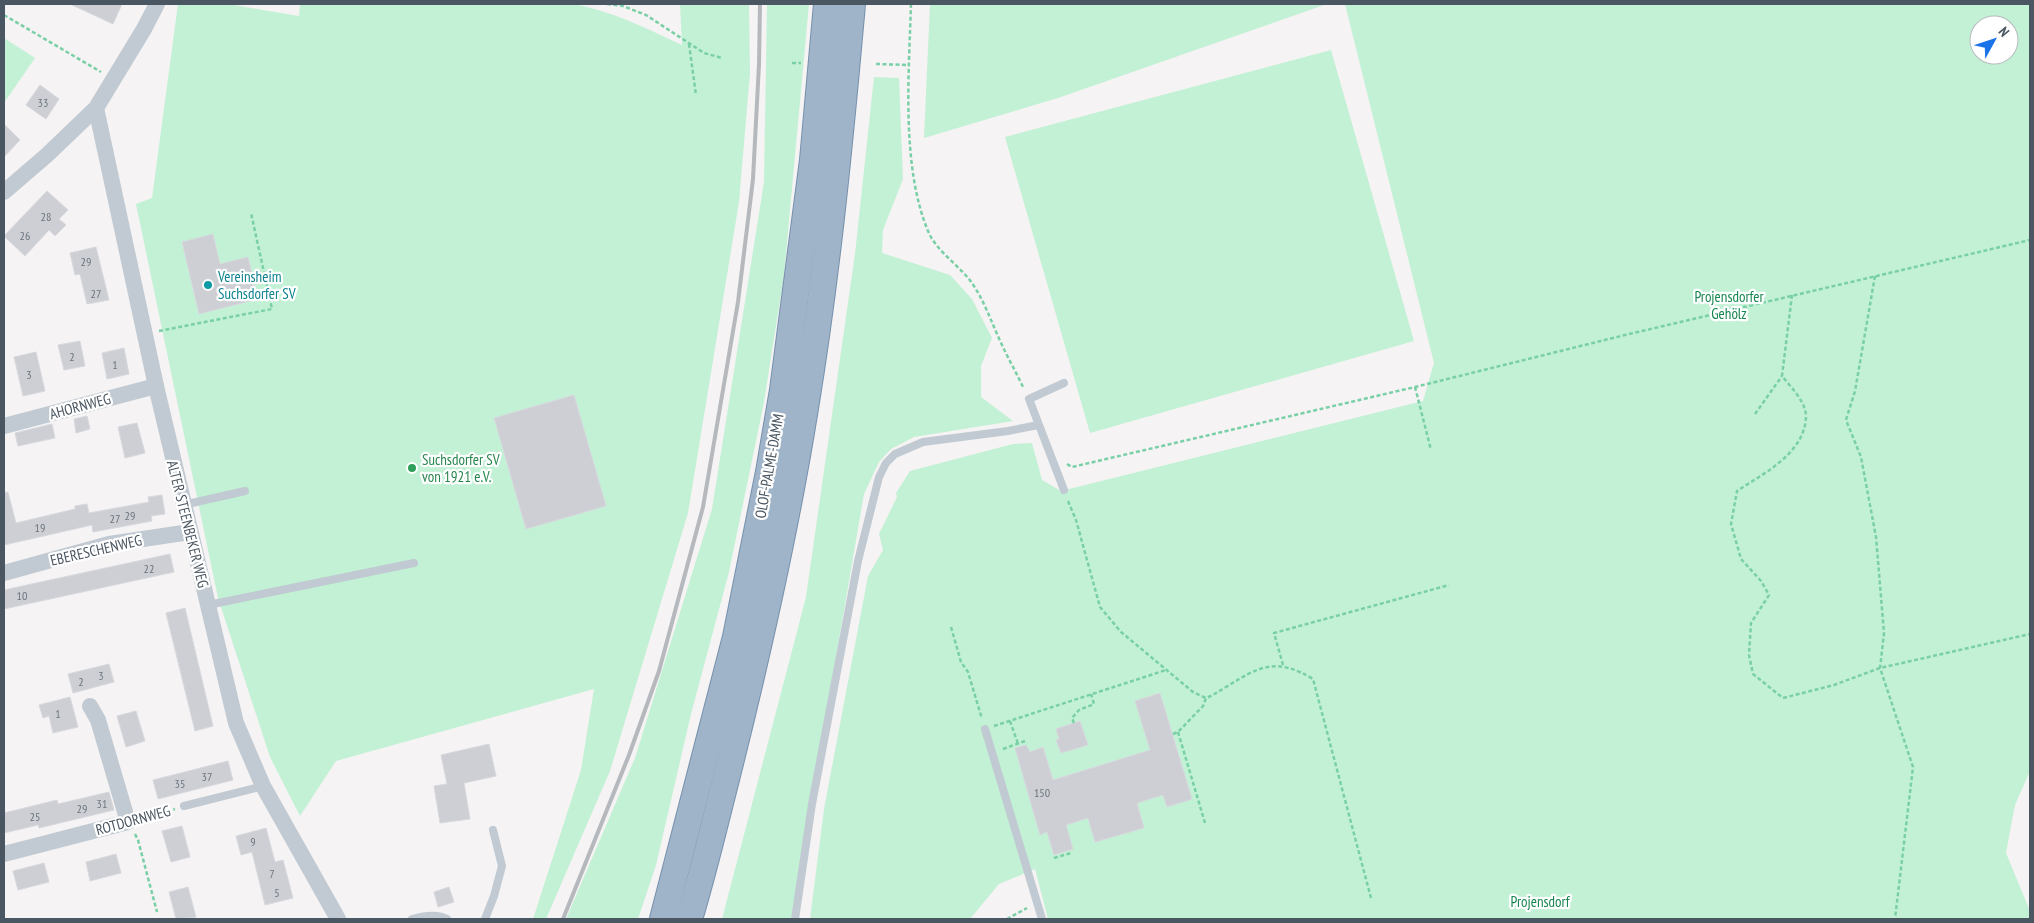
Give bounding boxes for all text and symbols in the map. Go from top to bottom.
north arrow [1969,15,2019,65]
text: N [1995,23,2013,40]
house number: 33 [38,95,48,110]
house number: 28 [41,209,51,224]
house number: 26 [20,228,30,243]
house number: 29 [81,254,91,269]
place label: Vereinsheim Suchsdorfer SV [217,267,296,303]
marker: Vereinsheim Suchsdorfer SV [202,279,214,291]
house number: 27 [91,286,101,301]
park label: Projensdorfer Gehölz [1694,287,1764,323]
house number: 2 [69,349,75,364]
house number: 1 [112,357,118,372]
house number: 3 [26,367,32,382]
street label: AHORNWEG [47,389,113,423]
street label: OLOF-PALME-DAMM [750,412,788,520]
place label: Suchsdorfer SV von 1921 e.V. [422,450,500,486]
street label: ALTER STEENBEKER WEG [163,458,213,590]
marker: Suchsdorfer SV von 1921 e.V. [406,462,418,474]
house number: 29 [125,508,135,523]
house number: 27 [110,511,120,526]
house number: 19 [35,520,45,535]
street label: EBERESCHENWEG [48,530,144,570]
house number: 22 [144,561,154,576]
house number: 10 [17,588,27,603]
house number: 3 [98,668,104,683]
house number: 2 [78,674,84,689]
house number: 1 [55,706,61,721]
house number: 37 [202,769,212,784]
house number: 35 [175,776,185,791]
house number: 150 [1034,785,1050,800]
house number: 31 [97,796,107,811]
house number: 29 [77,801,87,816]
street label: ROTDORNWEG [94,801,172,839]
house number: 25 [30,809,40,824]
house number: 9 [250,834,256,849]
house number: 7 [269,866,275,881]
house number: 5 [274,885,280,900]
park label: Projensdorf [1511,892,1571,911]

